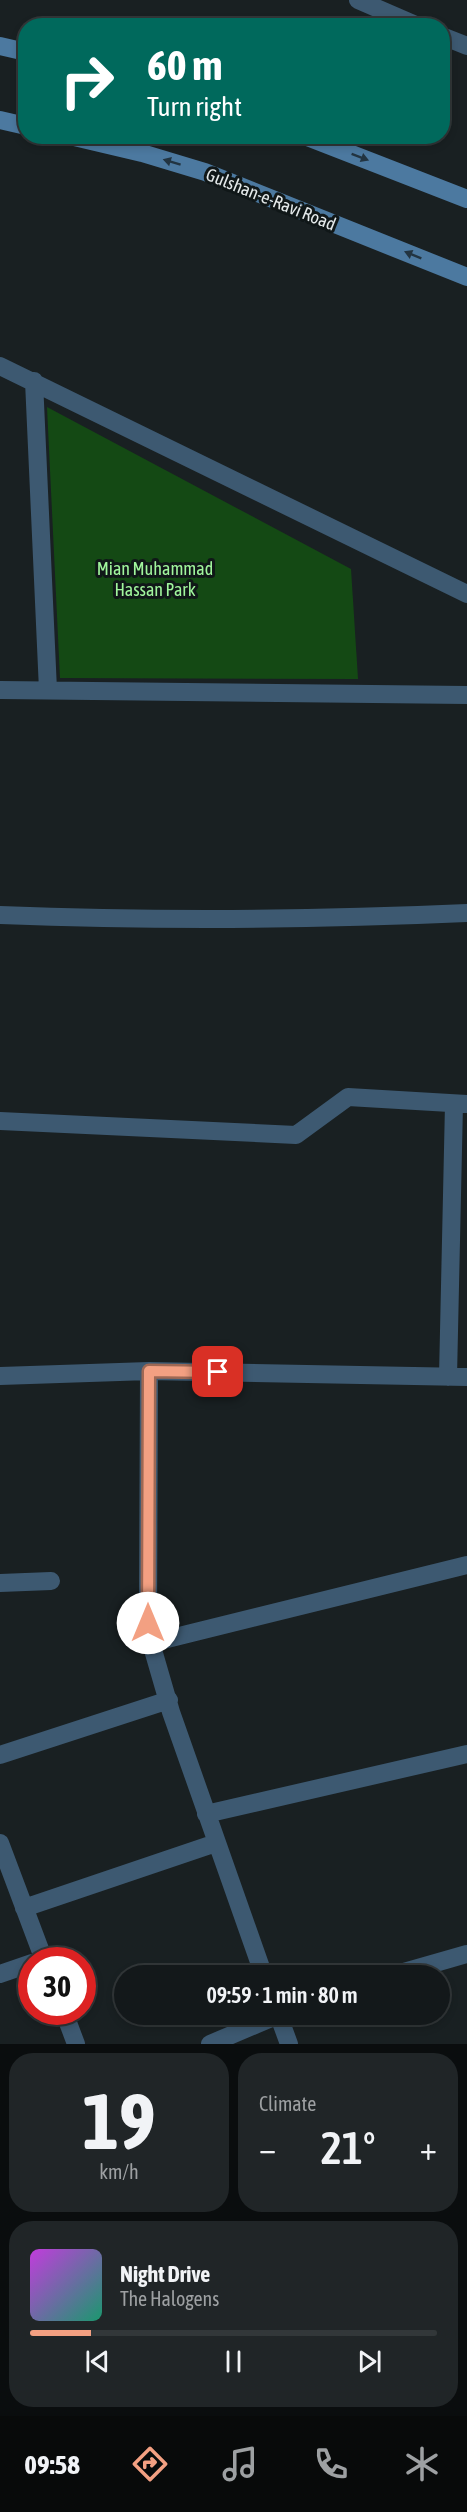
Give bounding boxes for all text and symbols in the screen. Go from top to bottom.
text: 60 m [147,41,222,89]
icon: right [48,42,126,120]
text: Turn right [147,91,242,122]
one-way arrow [351,153,369,162]
one-way arrow [163,157,181,166]
street label: Gulshan-e-Ravi Road [203,163,339,235]
one-way arrow [403,250,421,260]
park label: Mian Muhammad Hassan Park [97,558,213,600]
pin [192,1346,243,1397]
icon: arrive [201,1355,234,1388]
position arrow [116,1591,180,1655]
speed limit sign: 30 [18,1947,96,2025]
text: 09:59 · 1 min · 80 m [206,1982,358,2008]
text: 19 [82,2076,156,2166]
text: Climate [259,2092,316,2115]
text: 21° [321,2122,375,2174]
text: − [259,2129,276,2167]
text: + [420,2129,437,2167]
text: km/h [99,2160,139,2183]
text: Night Drive [120,2261,210,2287]
text: The Halogens [120,2287,219,2310]
icon: previous [81,2345,114,2378]
icon: pause [217,2345,250,2378]
icon: next [353,2345,386,2378]
icon: directions [129,2443,171,2485]
icon: music [219,2443,261,2485]
icon: phone [310,2443,352,2485]
icon: climate [401,2443,443,2485]
text: 09:58 [24,2449,80,2480]

